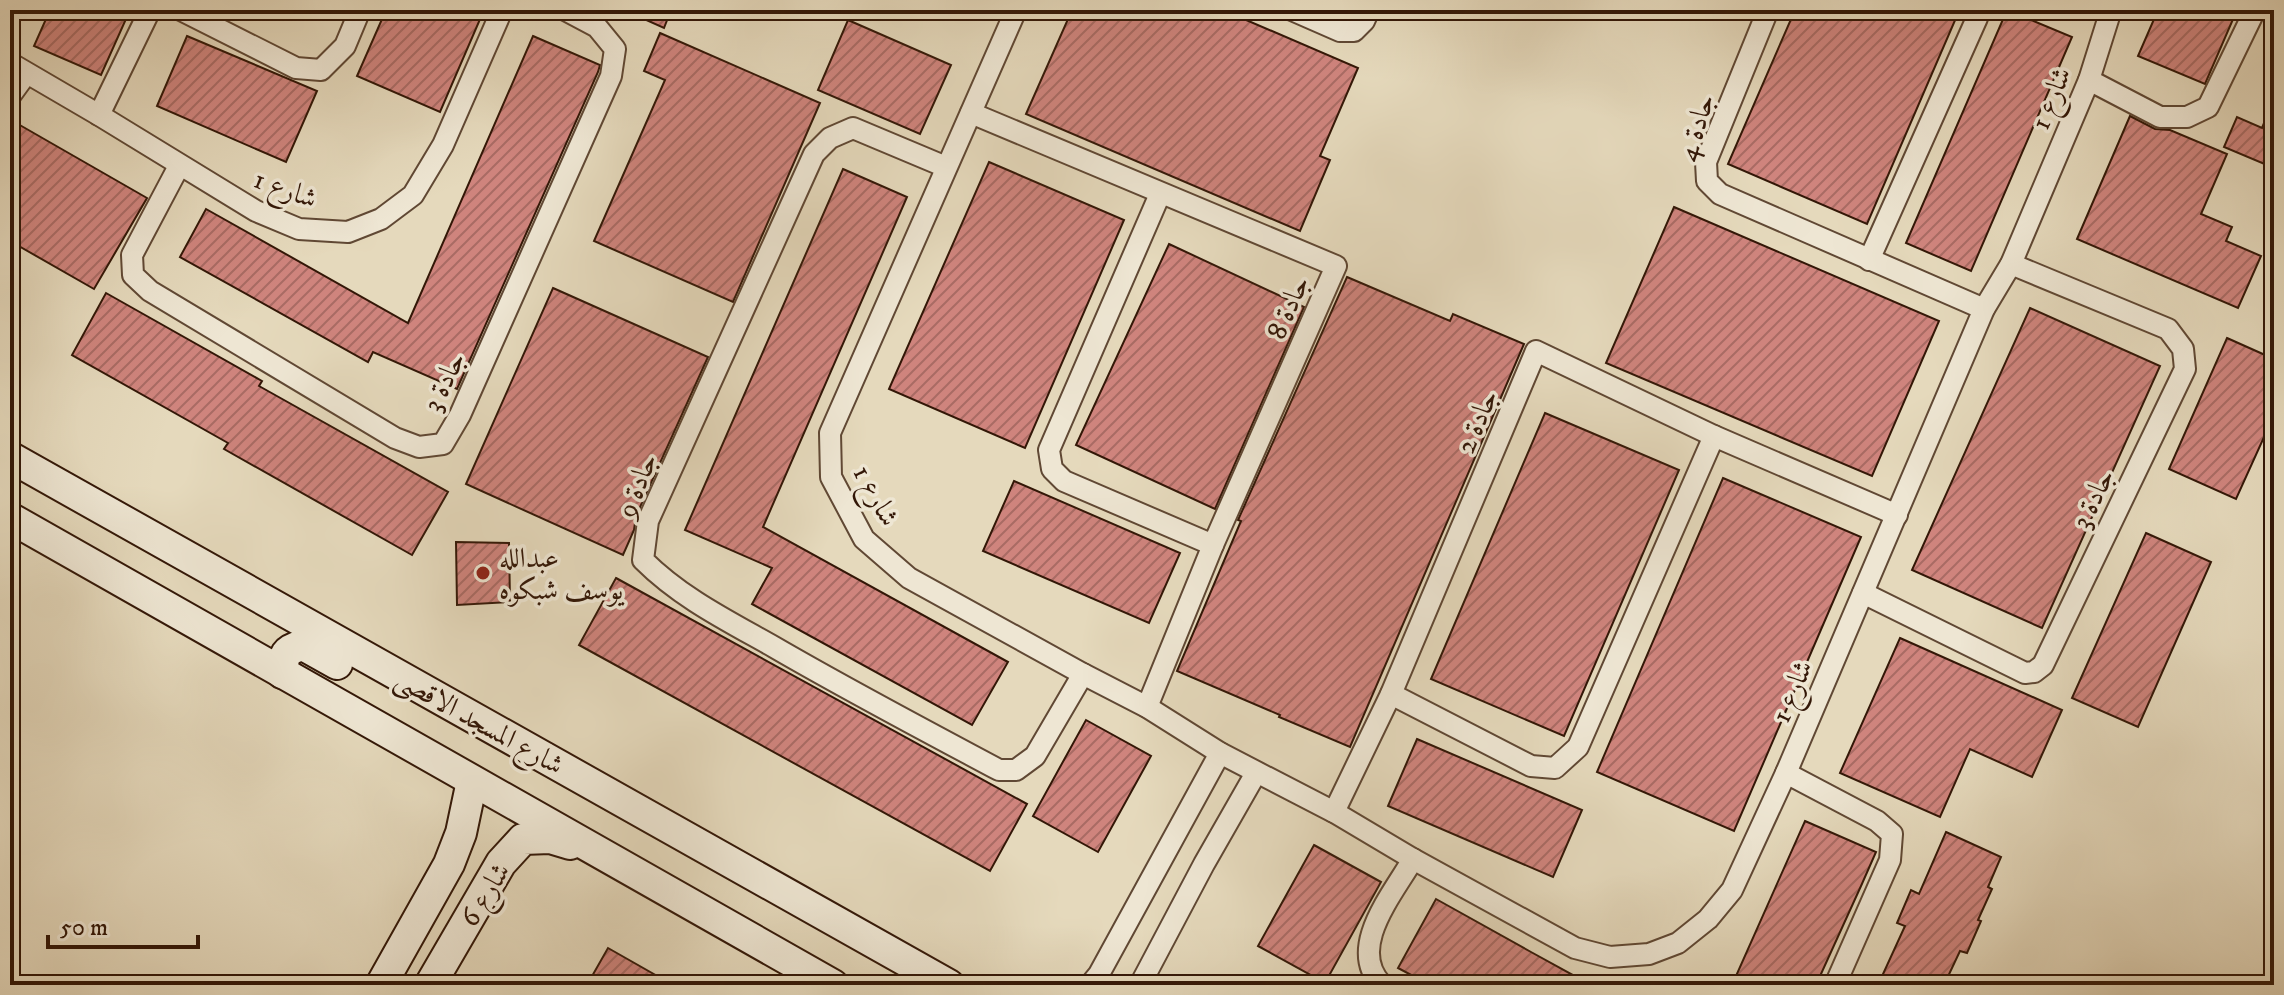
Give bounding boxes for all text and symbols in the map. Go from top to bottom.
street label: شارع 1 [2023,62,2084,137]
street label: جادة 4 [1670,90,1723,165]
street label: شارع 1 [247,162,322,222]
street label: جادة 8 [1259,270,1318,345]
street label: جادة 3 [415,346,474,418]
street label: جادة 2 [1448,384,1506,459]
street label: جادة 9 [608,448,666,525]
street label: شارع 1 [840,459,907,535]
street label: جادة 3 [2064,463,2123,535]
place label: عبدالله يوسف شبكوه [499,541,625,608]
marker: عبدالله يوسف شبكوه [474,564,492,582]
street label: شارع 1 [1764,655,1826,730]
street label: شارع المسجد الاقصى [386,662,570,787]
street label: شارع 6 [452,856,523,936]
scale bar [48,899,198,949]
text: 50 m [60,913,108,943]

